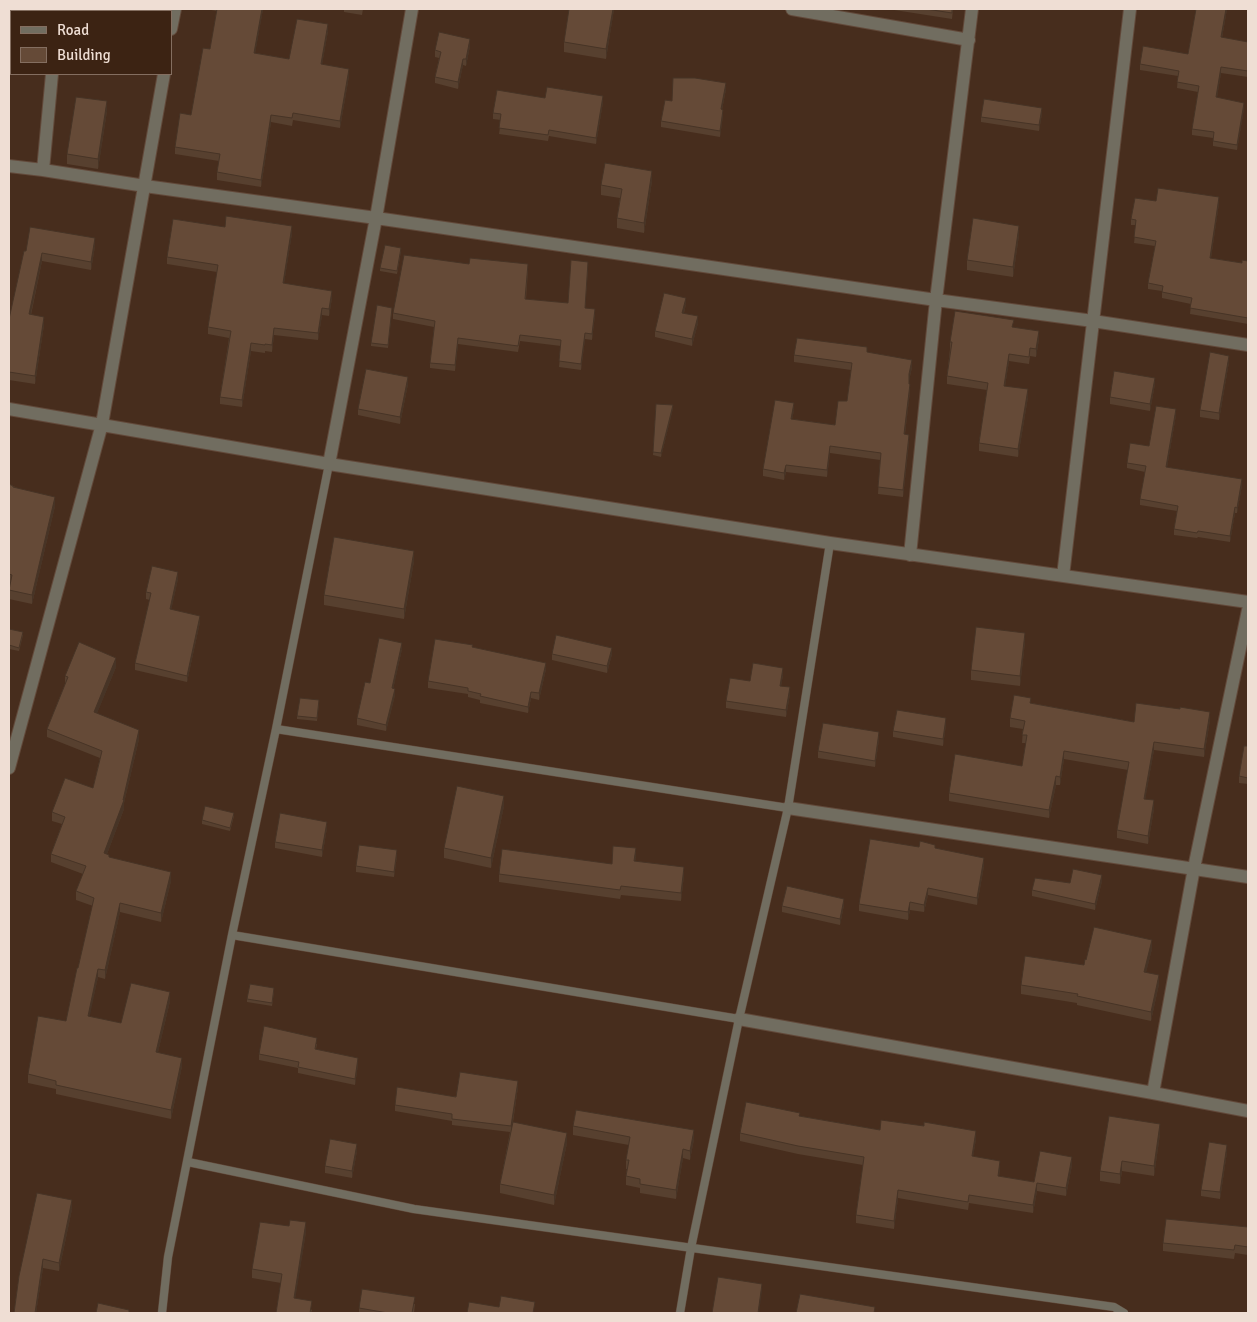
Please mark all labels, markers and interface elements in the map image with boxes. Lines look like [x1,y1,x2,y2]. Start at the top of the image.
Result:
legend [10,10,172,75]
text: Road [57,21,89,39]
text: Building [57,46,111,64]

